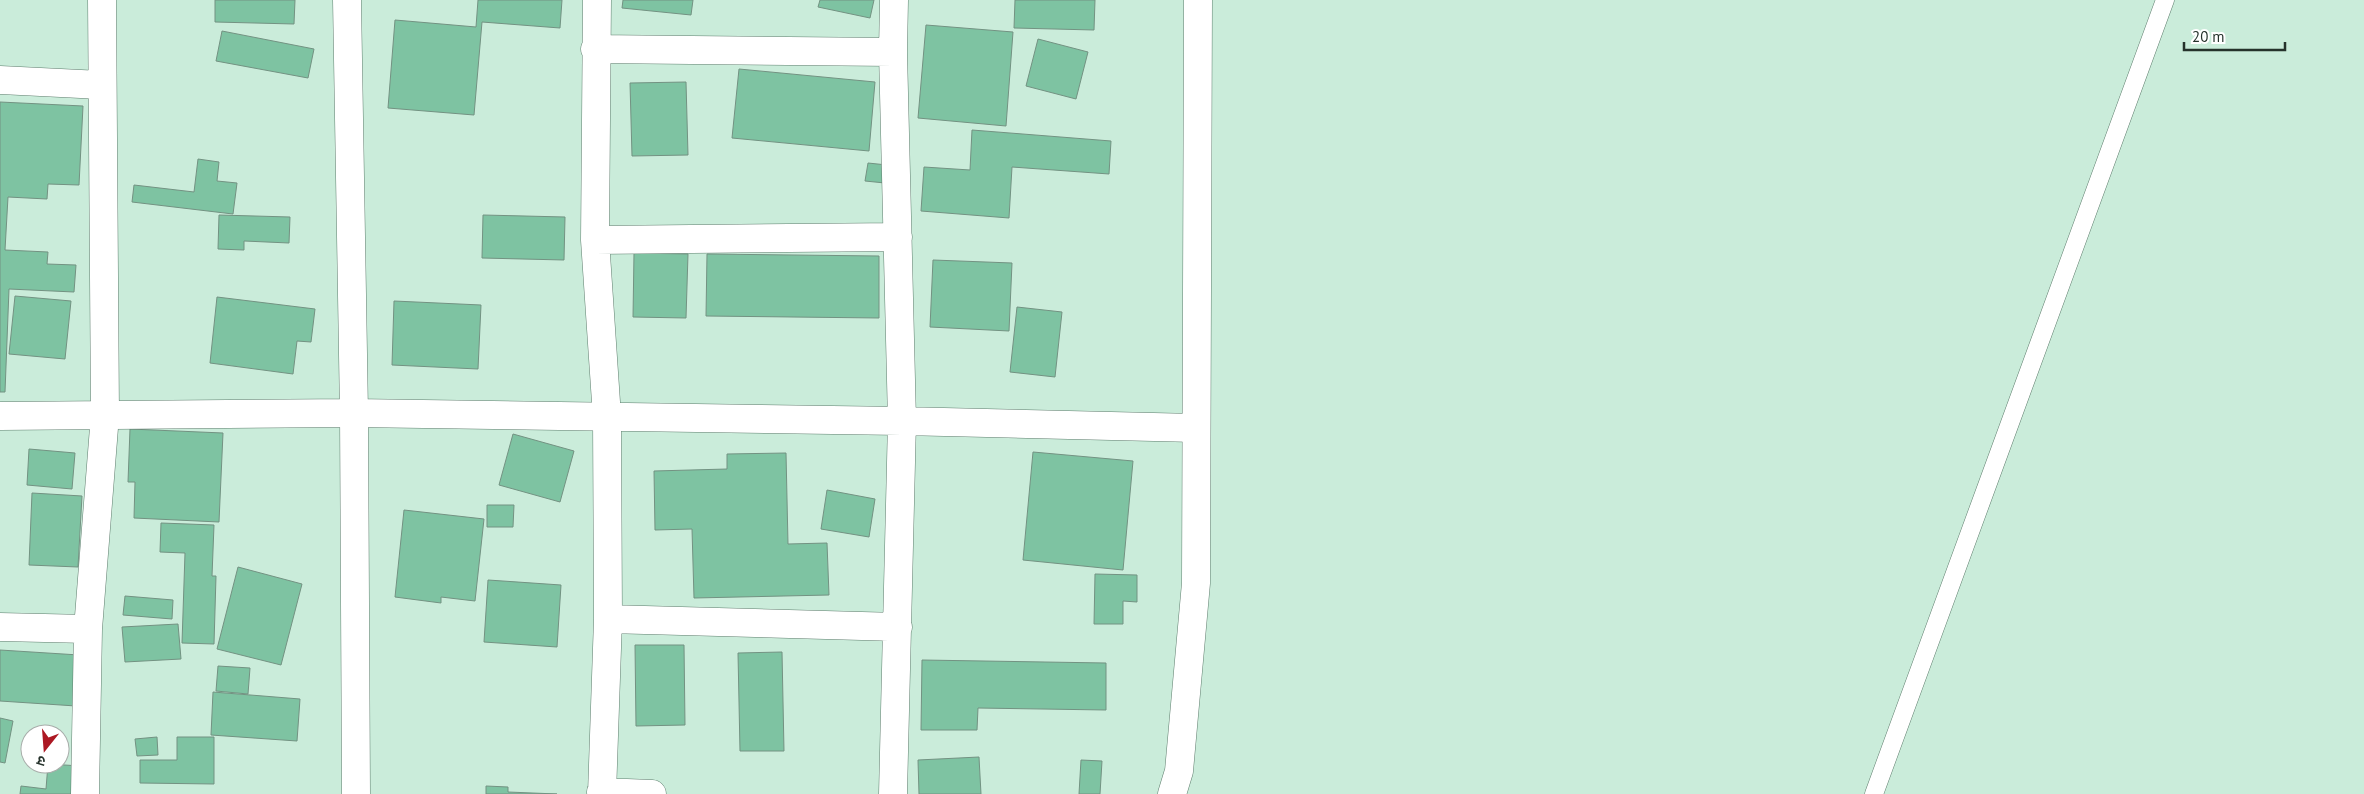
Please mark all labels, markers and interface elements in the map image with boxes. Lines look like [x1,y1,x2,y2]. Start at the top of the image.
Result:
scale bar [2184,20,2285,52]
text: 20 m [2192,27,2225,46]
north arrow [20,724,70,774]
text: उ [34,751,48,771]

